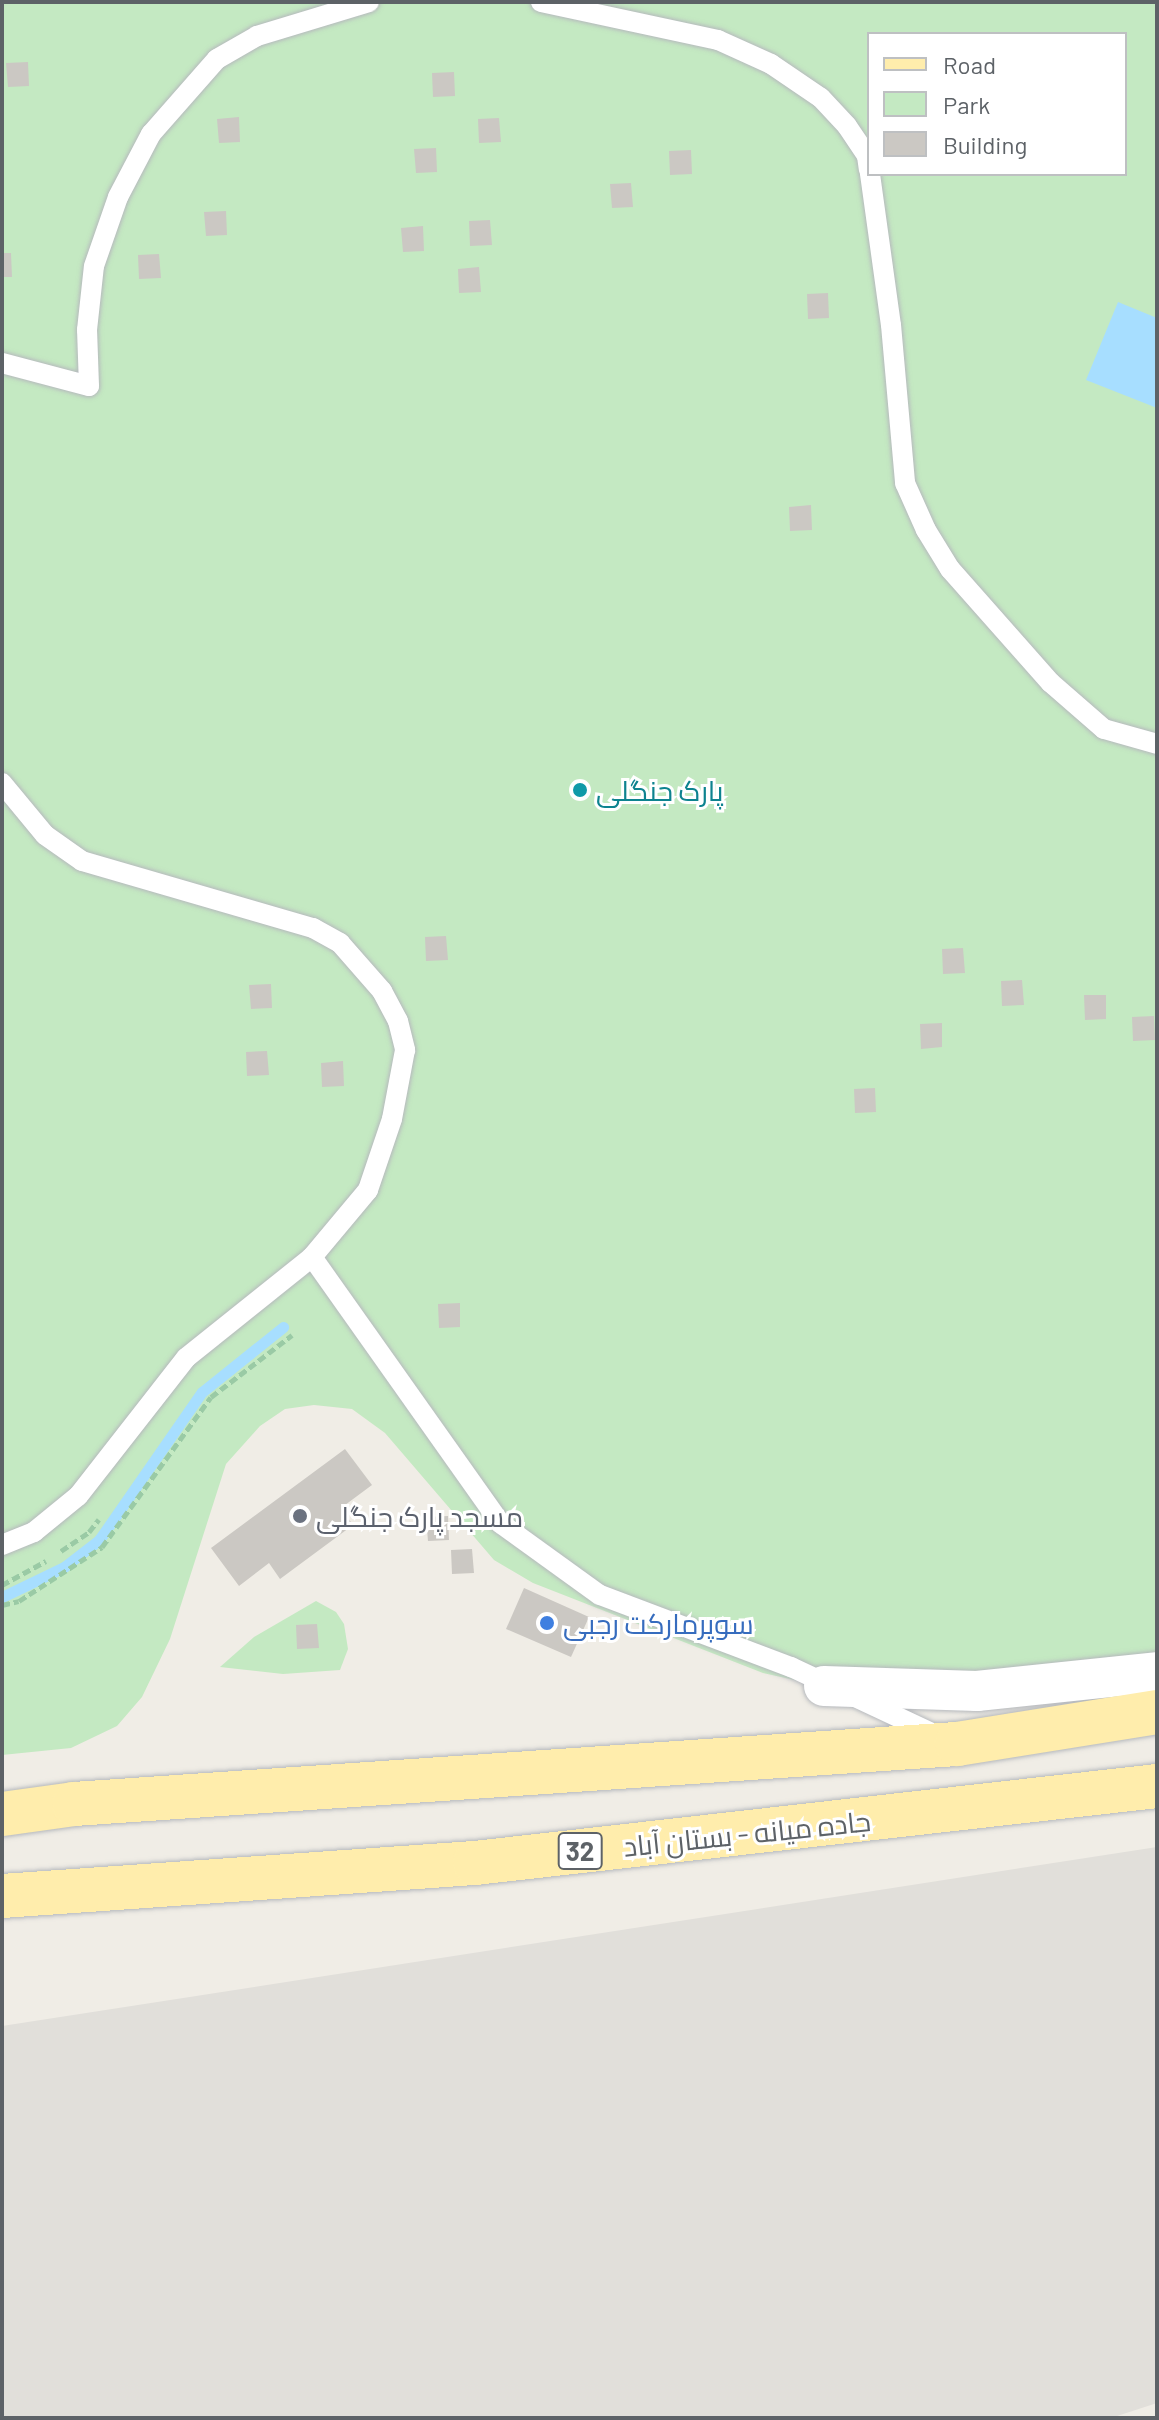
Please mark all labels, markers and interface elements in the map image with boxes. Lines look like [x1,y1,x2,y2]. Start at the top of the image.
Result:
legend [867,32,1127,176]
text: Road [943,50,996,79]
text: Park [943,90,990,119]
text: Building [943,130,1027,159]
place label: پارک جنگلی [596,773,724,807]
marker: پارک جنگلی [571,781,589,799]
place label: مسجد پارک جنگلی [316,1499,523,1533]
marker: مسجد پارک جنگلی [291,1507,309,1525]
place label: سوپرمارکت رجبی [563,1606,754,1640]
marker: سوپرمارکت رجبی [538,1614,556,1632]
street label: جاده میانه - بستان آباد [622,1803,872,1863]
road number: 32 [556,1829,604,1873]

